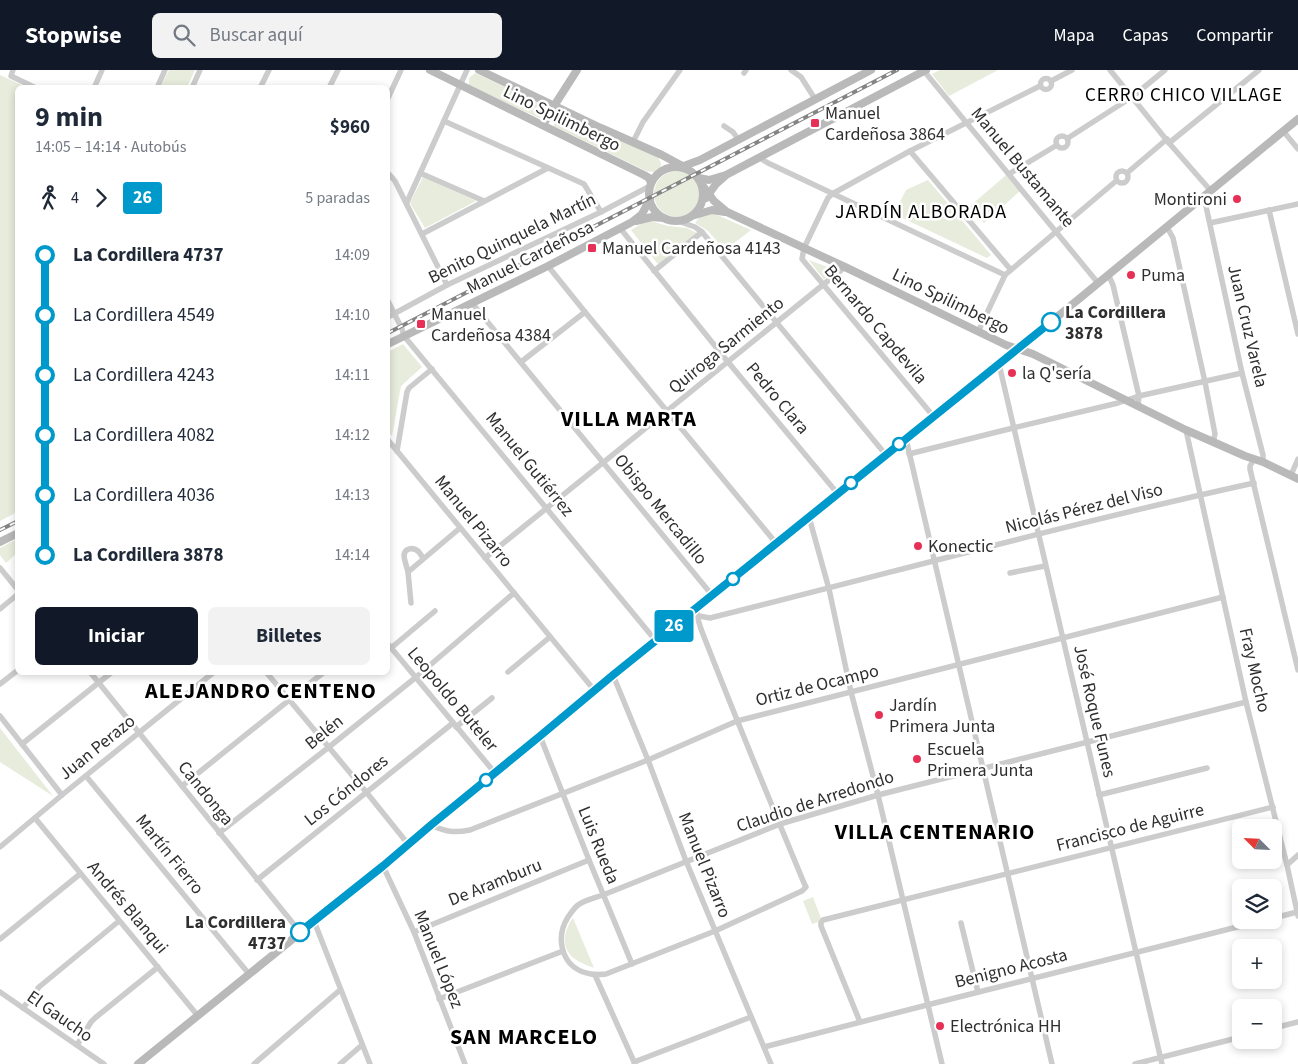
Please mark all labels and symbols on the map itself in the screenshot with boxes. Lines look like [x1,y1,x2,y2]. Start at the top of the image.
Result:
street label: Lino Spilimbergo [499,79,625,158]
district label: CERRO CHICO VILLAGE [1085,82,1283,109]
place label: Manuel Cardeñosa 3864 [825,101,945,147]
street label: Manuel Bustamante [965,102,1080,233]
marker: Manuel Cardeñosa 3864 [809,117,821,129]
street label: Benito Quinquela Martín [424,187,600,290]
place label: Montironi [1154,187,1227,212]
marker: Montironi [1231,193,1243,205]
district label: JARDÍN ALBORADA [835,198,1007,226]
street label: Manuel Cardeñosa [462,215,598,300]
place label: Manuel Cardeñosa 4143 [602,236,781,261]
marker: Manuel Cardeñosa 4143 [586,242,598,254]
street label: Bernardo Capdevila [818,259,933,389]
street label: Lino Spilimbergo [888,262,1014,341]
street label: Juan Cruz Varela [1221,262,1274,390]
place label: Puma [1141,263,1185,288]
marker: Puma [1125,269,1137,281]
street label: Quiroga Sarmiento [663,291,789,400]
place label: La Cordillera 3878 [1065,300,1166,346]
place label: Manuel Cardeñosa 4384 [431,302,551,348]
marker: La Cordillera 3878 [1041,312,1061,332]
marker: Manuel Cardeñosa 4384 [415,318,427,330]
street label: Pedro Clara [740,357,815,440]
place label: la Q'sería [1022,361,1092,386]
marker: la Q'sería [1006,367,1018,379]
district label: VILLA MARTA [560,403,697,435]
street label: Manuel Gutiérrez [480,407,580,522]
unlabelled marker [892,437,906,451]
street label: Obispo Mercadillo [608,449,713,570]
street label: Manuel Pizarro [429,470,519,573]
unlabelled marker [844,476,858,490]
street label: Nicolás Pérez del Viso [1003,477,1165,540]
place label: Konectic [928,534,994,559]
marker: Konectic [912,540,924,552]
unlabelled marker [726,572,740,586]
line badge: 26 [652,610,696,642]
street label: Fray Mocho [1233,625,1276,715]
street label: Leopoldo Buteler [401,642,504,758]
street label: José Roque Funes [1067,642,1122,780]
street label: Ortiz de Ocampo [753,658,881,713]
district label: ALEJANDRO CENTENO [144,675,377,707]
place label: Jardín Primera Junta [889,693,995,739]
street label: Juan Perazo [54,709,141,786]
street label: Belén [300,709,349,756]
marker: Jardín Primera Junta [873,709,885,721]
place label: Escuela Primera Junta [927,737,1033,783]
street label: Los Cóndores [299,749,394,832]
marker: Escuela Primera Junta [911,753,923,765]
street label: Candonga [172,756,239,831]
street label: Claudio de Arredondo [733,764,897,839]
unlabelled marker [479,773,493,787]
street label: Francisco de Aguirre [1054,797,1207,858]
street label: Luis Rueda [572,803,625,888]
street label: Martín Fierro [129,809,210,900]
street label: Manuel Pizarro [672,809,737,922]
district label: VILLA CENTENARIO [834,816,1035,848]
north arrow [1232,819,1282,869]
street label: De Aramburu [445,852,546,913]
street label: Andrés Blanqui [81,856,174,959]
street label: Manuel López [408,906,470,1012]
place label: La Cordillera 4737 [185,910,286,956]
marker: La Cordillera 4737 [290,922,310,942]
street label: Benigno Acosta [952,942,1070,995]
street label: El Gaucho [22,985,98,1048]
place label: Electrónica HH [950,1014,1061,1039]
marker: Electrónica HH [934,1020,946,1032]
district label: SAN MARCELO [450,1021,598,1053]

